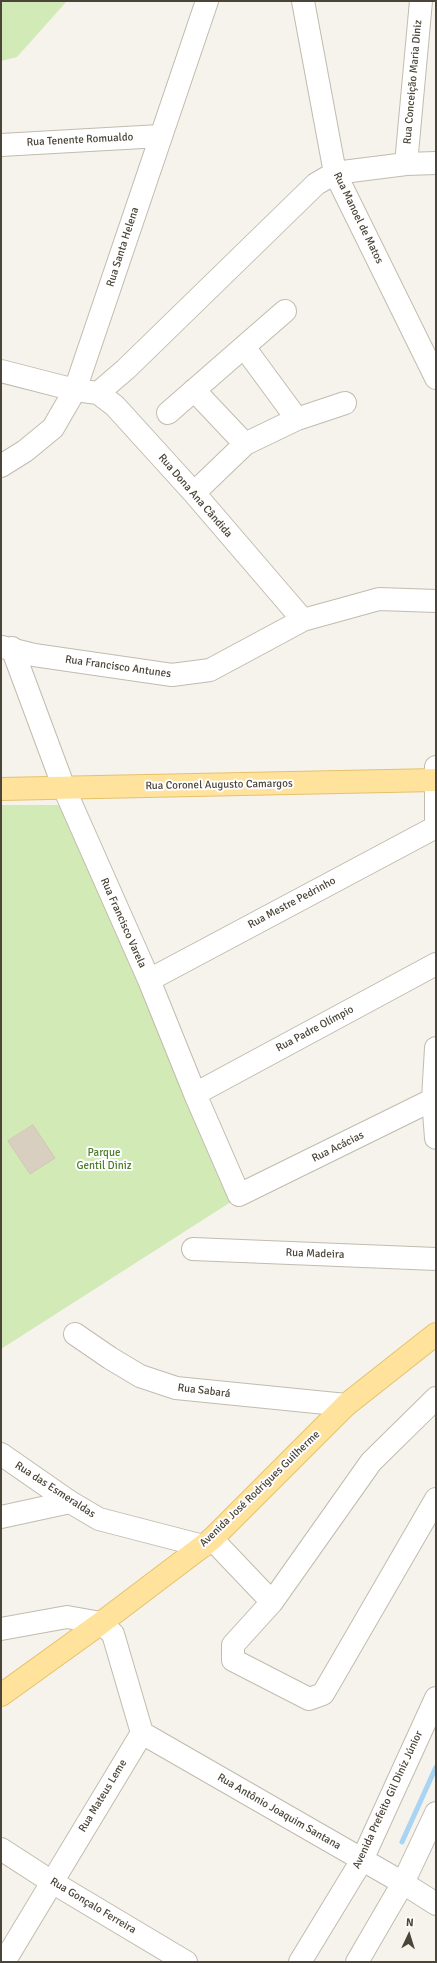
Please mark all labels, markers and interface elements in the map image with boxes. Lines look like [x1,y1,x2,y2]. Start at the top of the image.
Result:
street label: Rua Conceição Maria Diniz [401,19,425,145]
street label: Rua Tenente Romualdo [26,131,134,149]
street label: Rua Manoel de Matos [330,170,386,266]
street label: Rua Santa Helena [104,205,142,289]
street label: Rua Dona Ana Cândida [155,452,235,540]
street label: Rua Francisco Antunes [64,653,172,681]
street label: Rua Coronel Augusto Camargos [145,777,293,793]
street label: Rua Mestre Pedrinho [246,874,338,932]
street label: Rua Francisco Varela [97,876,149,970]
street label: Rua Padre Olímpio [274,1003,356,1055]
street label: Rua Acácias [310,1129,366,1165]
park label: Parque Gentil Diniz [76,1146,132,1172]
street label: Rua Madeira [285,1246,345,1262]
street label: Rua Sabará [177,1381,231,1401]
street label: Avenida José Rodrigues Guilherme [197,1428,323,1550]
street label: Rua das Esmeraldas [12,1459,98,1521]
street label: Avenida Prefeito Gil Diniz Júnior [350,1729,426,1871]
street label: Rua Mateus Leme [76,1757,130,1835]
street label: Rua Antônio Joaquim Santana [215,1771,343,1853]
street label: Rua Gonçalo Ferreira [48,1875,138,1937]
north arrow [389,1915,429,1955]
text: N [406,1916,414,1929]

